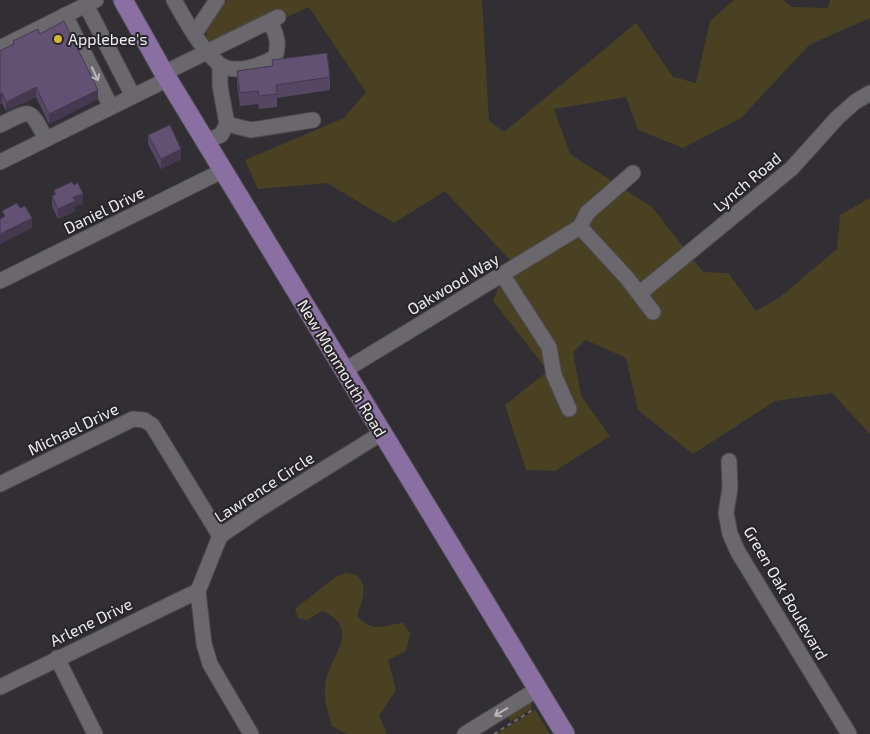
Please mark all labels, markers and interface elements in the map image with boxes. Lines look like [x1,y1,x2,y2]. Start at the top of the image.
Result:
place label: Applebee's [68,29,148,48]
marker: Applebee's [52,33,64,45]
one-way arrow [91,67,101,82]
street label: Lynch Road [709,148,784,215]
street label: Daniel Drive [60,182,147,237]
street label: Oakwood Way [403,248,503,318]
street label: New Monmouth Road [294,296,391,440]
street label: Michael Drive [24,398,121,459]
street label: Lawrence Circle [210,447,317,526]
street label: Green Oak Boulevard [740,522,833,663]
street label: Arlene Drive [47,593,135,650]
one-way arrow [495,707,509,717]

